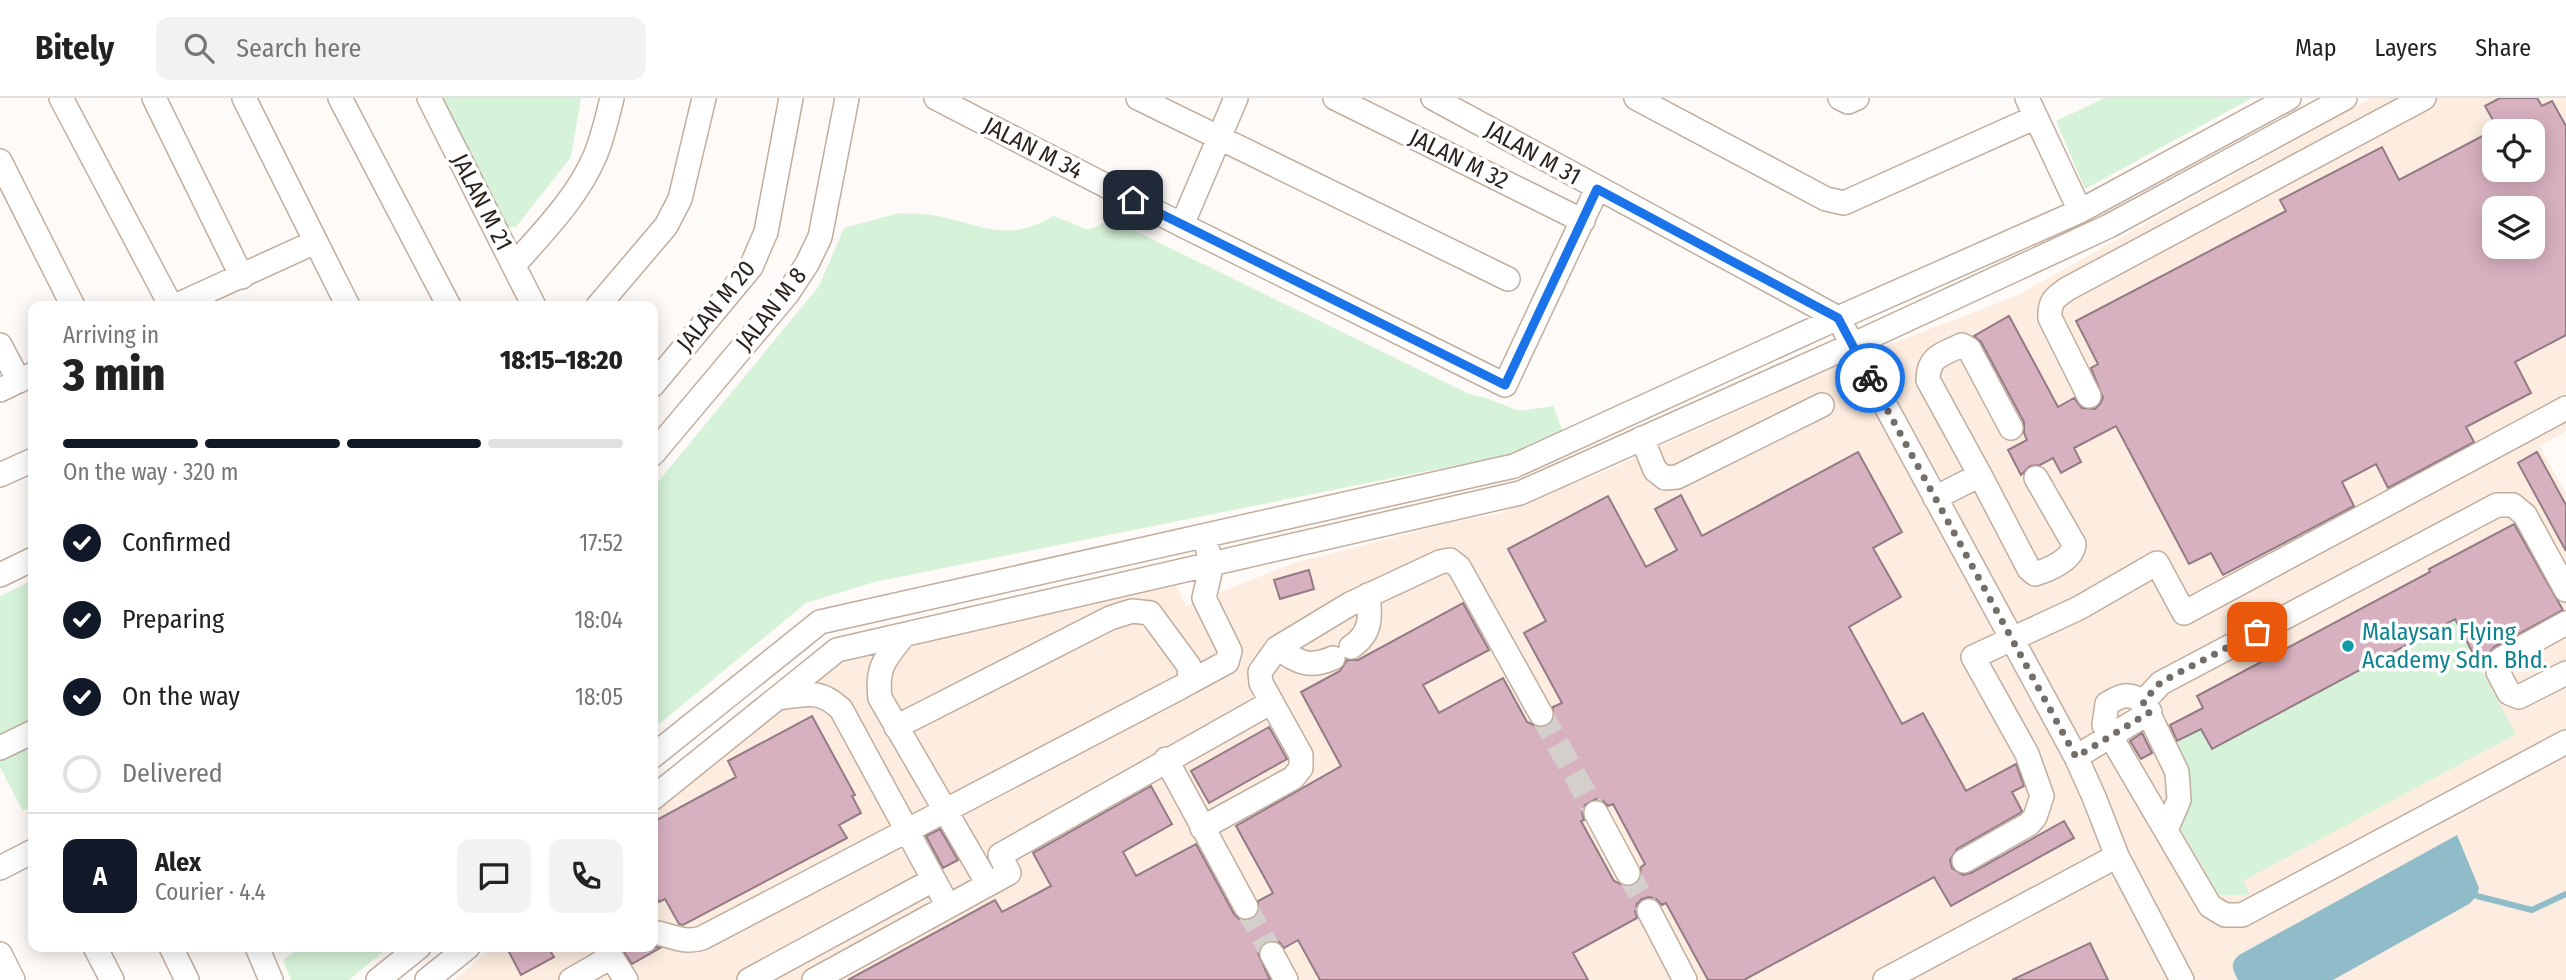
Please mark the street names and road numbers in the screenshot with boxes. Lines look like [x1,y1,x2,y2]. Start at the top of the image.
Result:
street label: JALAN M 34 [979,111,1087,185]
street label: JALAN M 31 [1480,115,1586,191]
street label: JALAN M 32 [1405,123,1513,195]
street label: JALAN M 21 [446,149,518,255]
street label: JALAN M 20 [671,255,761,357]
street label: JALAN M 8 [730,262,812,356]

